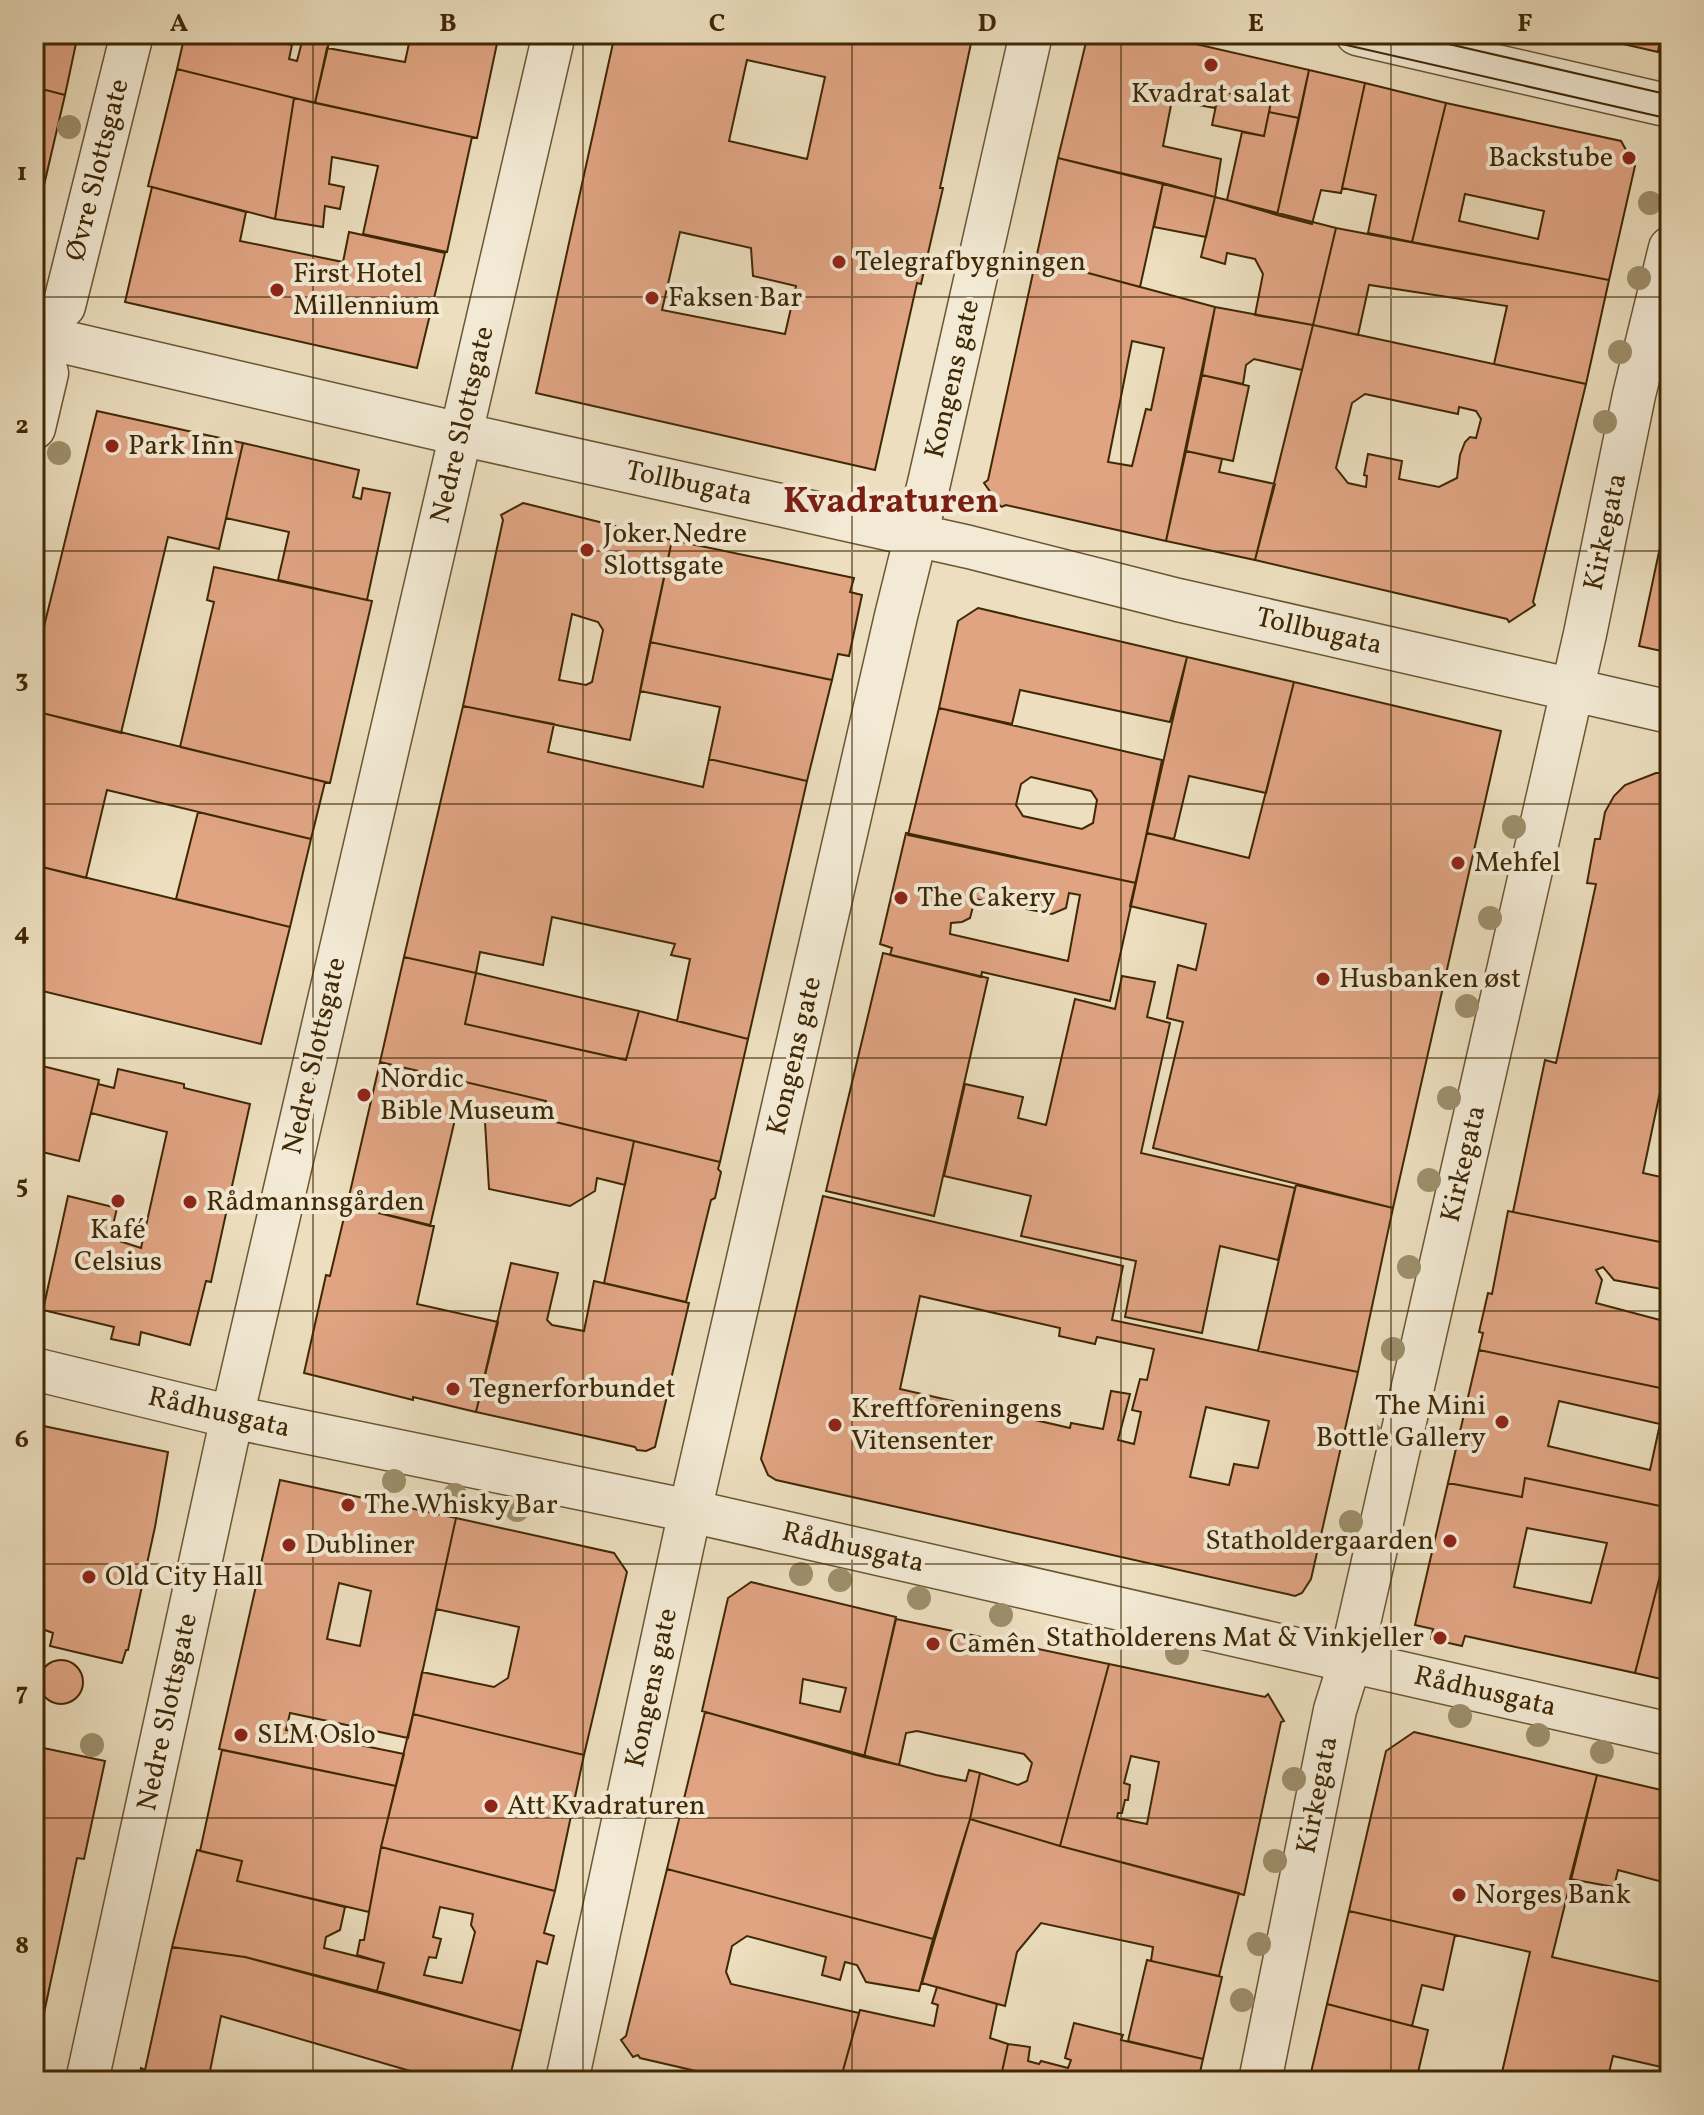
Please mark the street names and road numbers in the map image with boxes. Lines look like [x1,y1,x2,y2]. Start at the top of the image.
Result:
street label: Øvre Slottsgate [57,75,139,265]
street label: Kongens gate [916,296,990,462]
street label: Nedre Slottsgate [421,323,505,527]
street label: Tollbugata [622,452,756,516]
street label: Kirkegata [1575,470,1637,594]
street label: Tollbugata [1252,599,1386,665]
street label: Nedre Slottsgate [273,954,357,1158]
street label: Kongens gate [758,973,832,1139]
street label: Kirkegata [1432,1102,1496,1226]
street label: Rådhusgata [144,1378,294,1448]
street label: Rådhusgata [778,1513,928,1583]
street label: Kongens gate [616,1605,688,1771]
street label: Nedre Slottsgate [128,1610,208,1814]
street label: Rådhusgata [1410,1657,1560,1727]
street label: Kirkegata [1288,1733,1348,1857]

